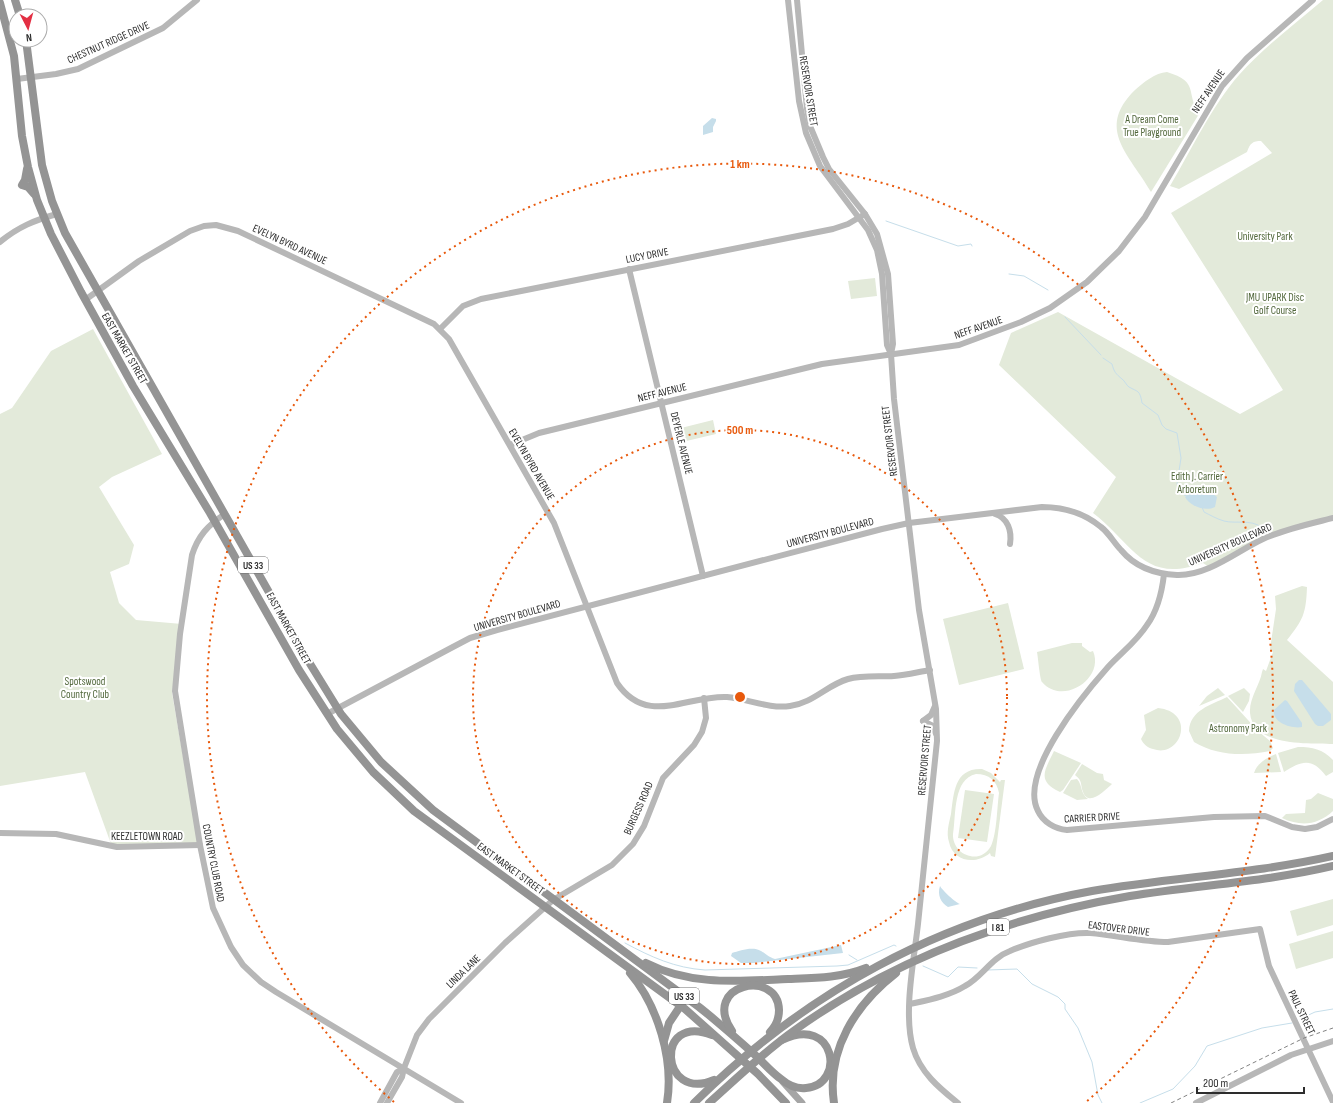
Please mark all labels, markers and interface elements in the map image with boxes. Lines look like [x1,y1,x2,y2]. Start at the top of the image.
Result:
north arrow [8,8,48,48]
street label: CHESTNUT RIDGE DRIVE [65,19,151,66]
text: N [25,31,33,44]
street label: RESERVOIR STREET [797,55,821,128]
street label: NEFF AVENUE [1189,67,1228,116]
park label: A Dream Come True Playground [1123,113,1182,139]
text: 1 km [730,157,750,172]
street label: EVELYN BYRD AVENUE [251,222,329,267]
park label: University Park [1237,230,1293,243]
street label: LUCY DRIVE [625,245,669,266]
park label: JMU UPARK Disc Golf Course [1245,291,1304,317]
street label: EAST MARKET STREET [99,310,150,386]
street label: NEFF AVENUE [952,313,1004,342]
street label: NEFF AVENUE [636,380,688,405]
street label: RESERVOIR STREET [879,404,900,477]
street label: DEYERLE AVENUE [667,411,696,476]
text: 500 m [727,423,753,438]
street label: EVELYN BYRD AVENUE [506,426,557,502]
park label: Edith J. Carrier Arboretum [1171,470,1223,496]
street label: UNIVERSITY BOULEVARD [785,515,875,550]
street label: UNIVERSITY BOULEVARD [1187,520,1274,569]
road number: US 33 [238,557,268,573]
street label: EAST MARKET STREET [264,590,314,667]
street label: UNIVERSITY BOULEVARD [472,597,562,634]
park label: Spotswood Country Club [61,675,110,701]
centre of rings [733,690,747,704]
park label: Astronomy Park [1208,722,1268,735]
street label: RESERVOIR STREET [915,724,934,796]
street label: BURGESS ROAD [621,780,656,837]
street label: CARRIER DRIVE [1064,810,1120,825]
street label: COUNTRY CLUB ROAD [200,823,227,903]
street label: KEEZLETOWN ROAD [111,830,183,843]
street label: EAST MARKET STREET [475,840,547,897]
street label: EASTOVER DRIVE [1087,918,1150,939]
road number: I 81 [987,919,1009,935]
street label: LINDA LANE [443,952,483,991]
road number: US 33 [669,988,699,1004]
street label: PAUL STREET [1285,988,1318,1037]
scale bar [1197,1069,1304,1095]
text: 200 m [1203,1076,1229,1091]

